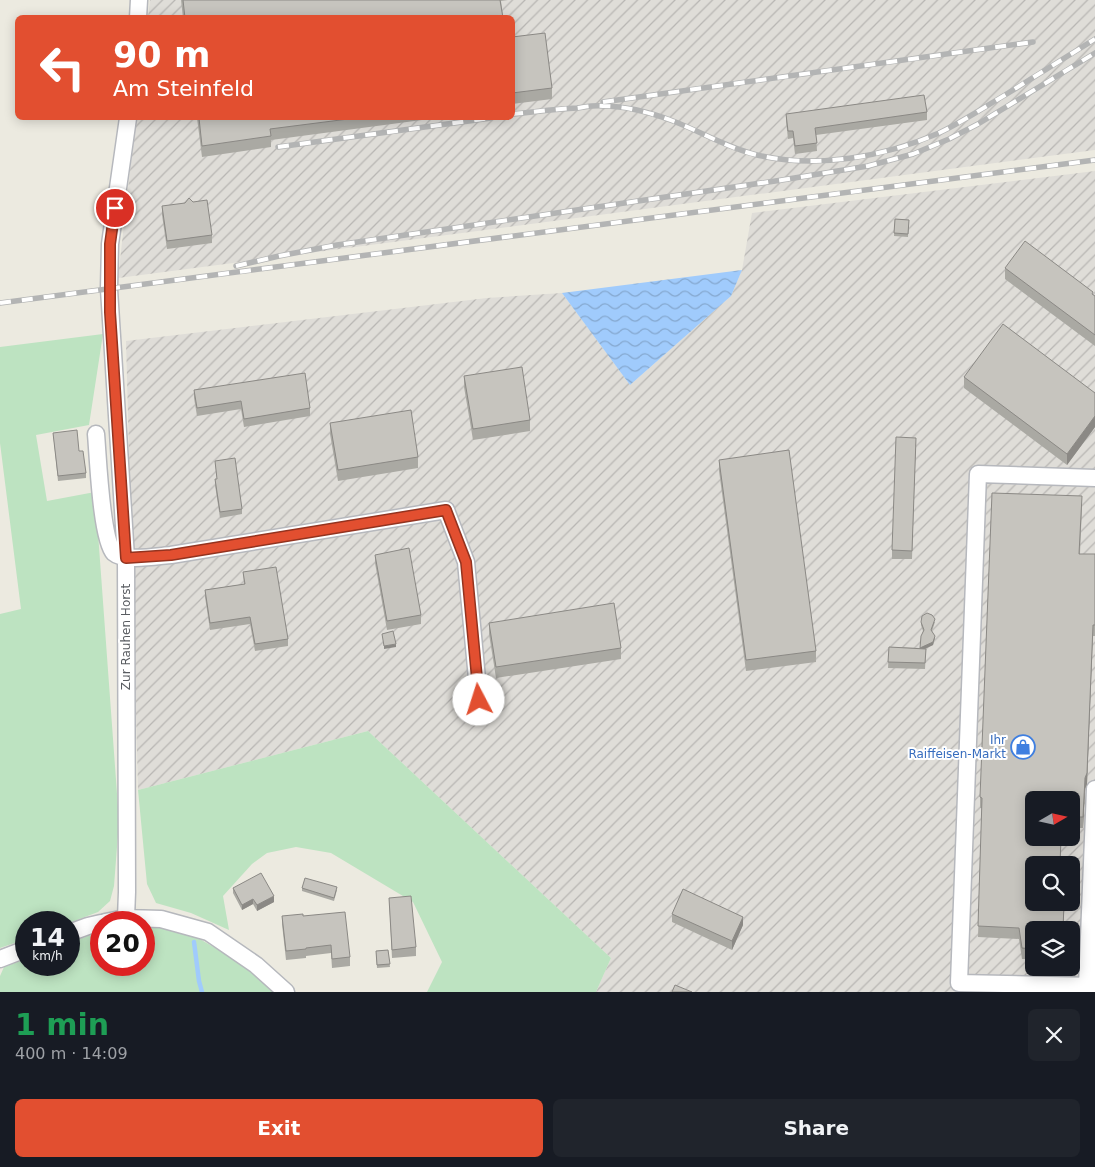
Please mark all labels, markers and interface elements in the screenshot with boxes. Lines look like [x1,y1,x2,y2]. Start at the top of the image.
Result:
icon: left [30,35,95,100]
text: 90 m [113,35,210,75]
text: Am Steinfeld [113,76,254,101]
pin [94,187,136,229]
icon: arrive [101,194,129,222]
street label: Zur Rauhen Horst [119,584,133,690]
position arrow [452,673,504,725]
place label: Ihr Raiffeisen-Markt [908,733,1006,761]
shop icon: Ihr Raiffeisen-Markt [1010,734,1036,760]
north arrow [1025,791,1080,846]
map controls [1025,791,1080,976]
button: search [1025,856,1080,911]
speed limit sign: 20 [90,911,155,976]
button: layers [1025,921,1080,976]
text: 14 [30,923,65,952]
text: km/h [32,949,63,963]
text: 1 min [15,1007,109,1042]
button: close [1028,1009,1080,1061]
text: 400 m · 14:09 [15,1044,128,1063]
button: Exit [15,1099,543,1157]
button: Share [553,1099,1080,1157]

